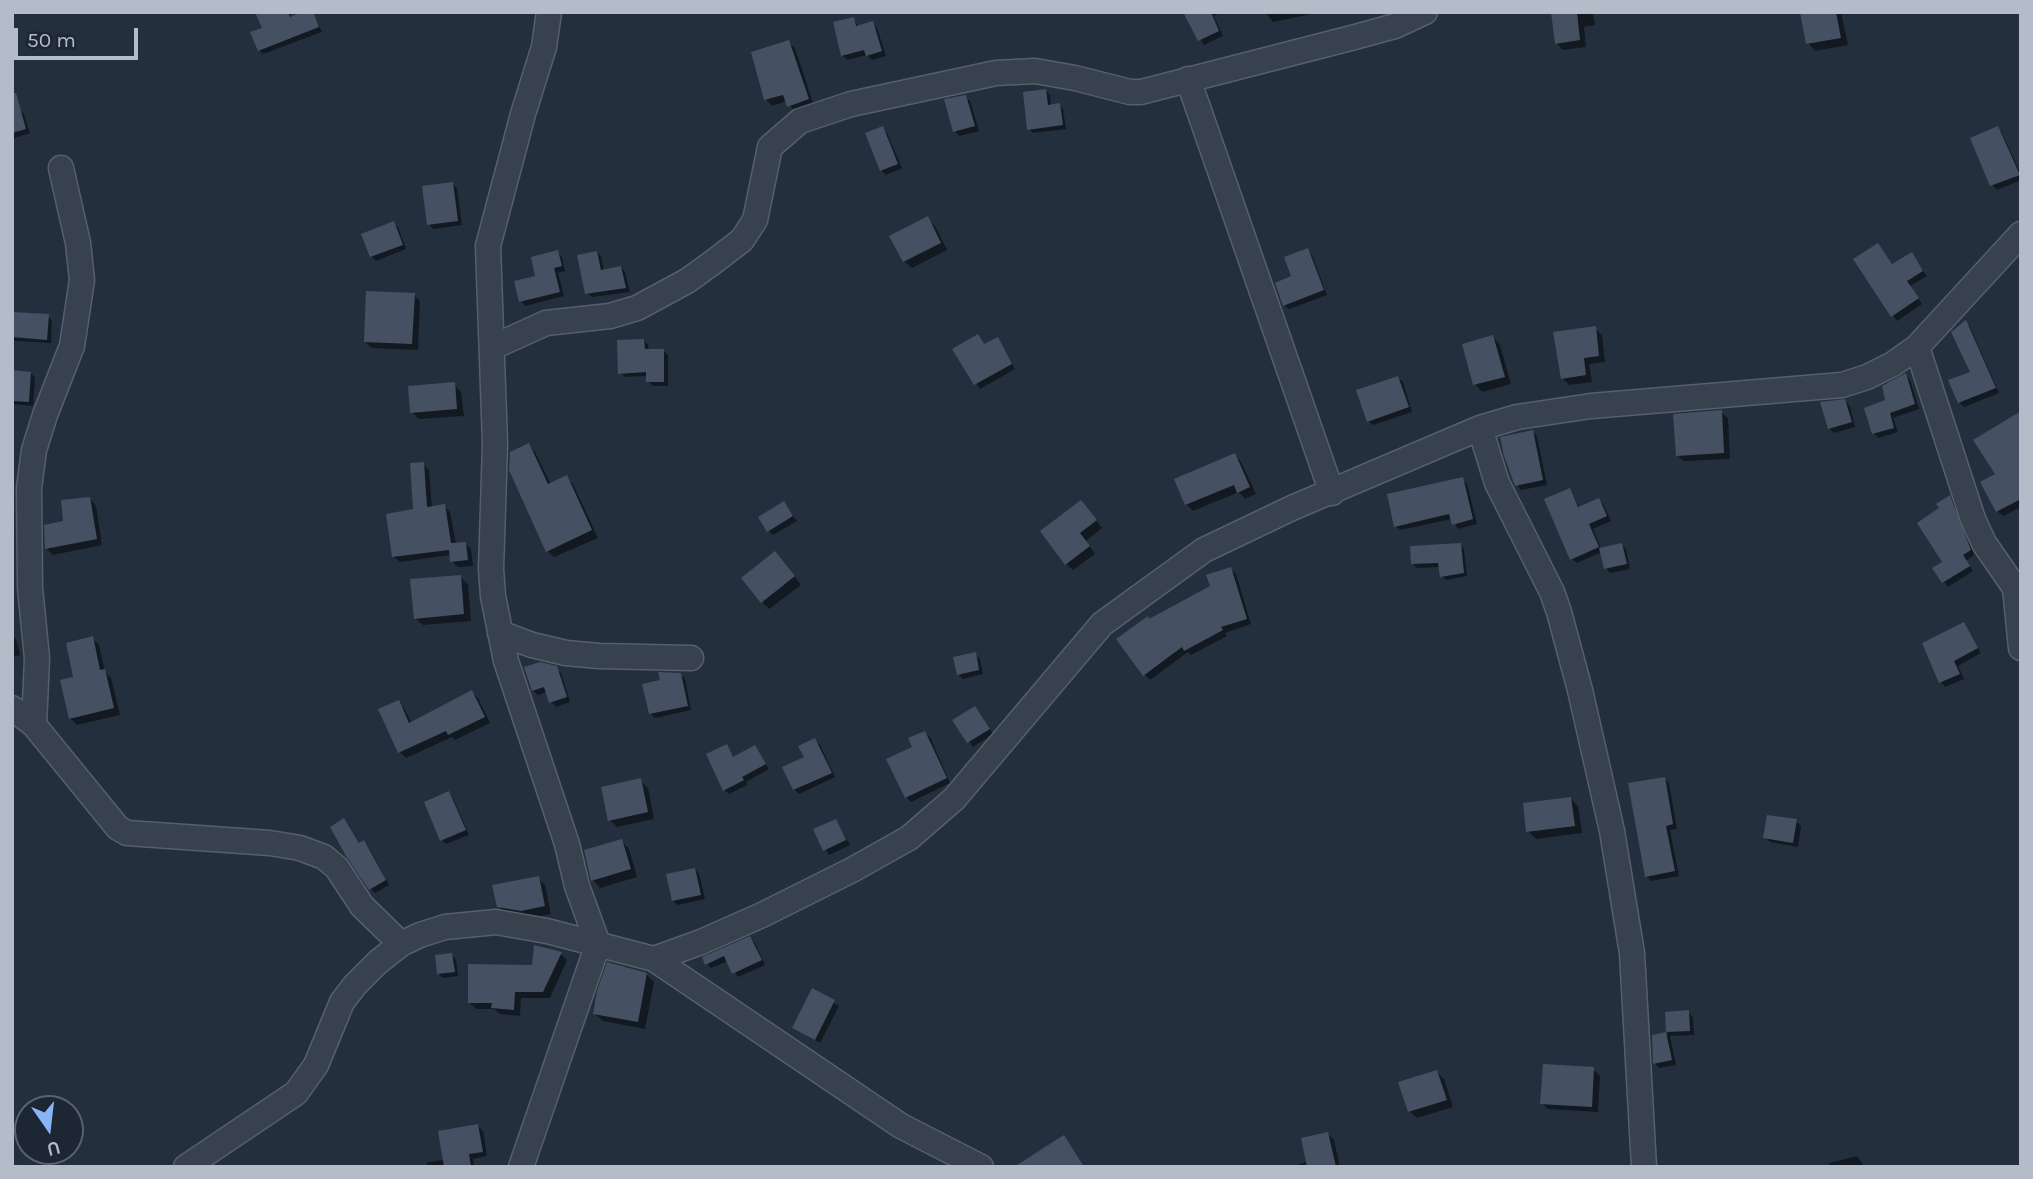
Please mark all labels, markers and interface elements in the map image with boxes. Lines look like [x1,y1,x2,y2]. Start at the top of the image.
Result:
scale bar [18,14,142,58]
text: 50 m [27,28,76,52]
north arrow [14,1095,84,1165]
text: U [45,1136,63,1161]

